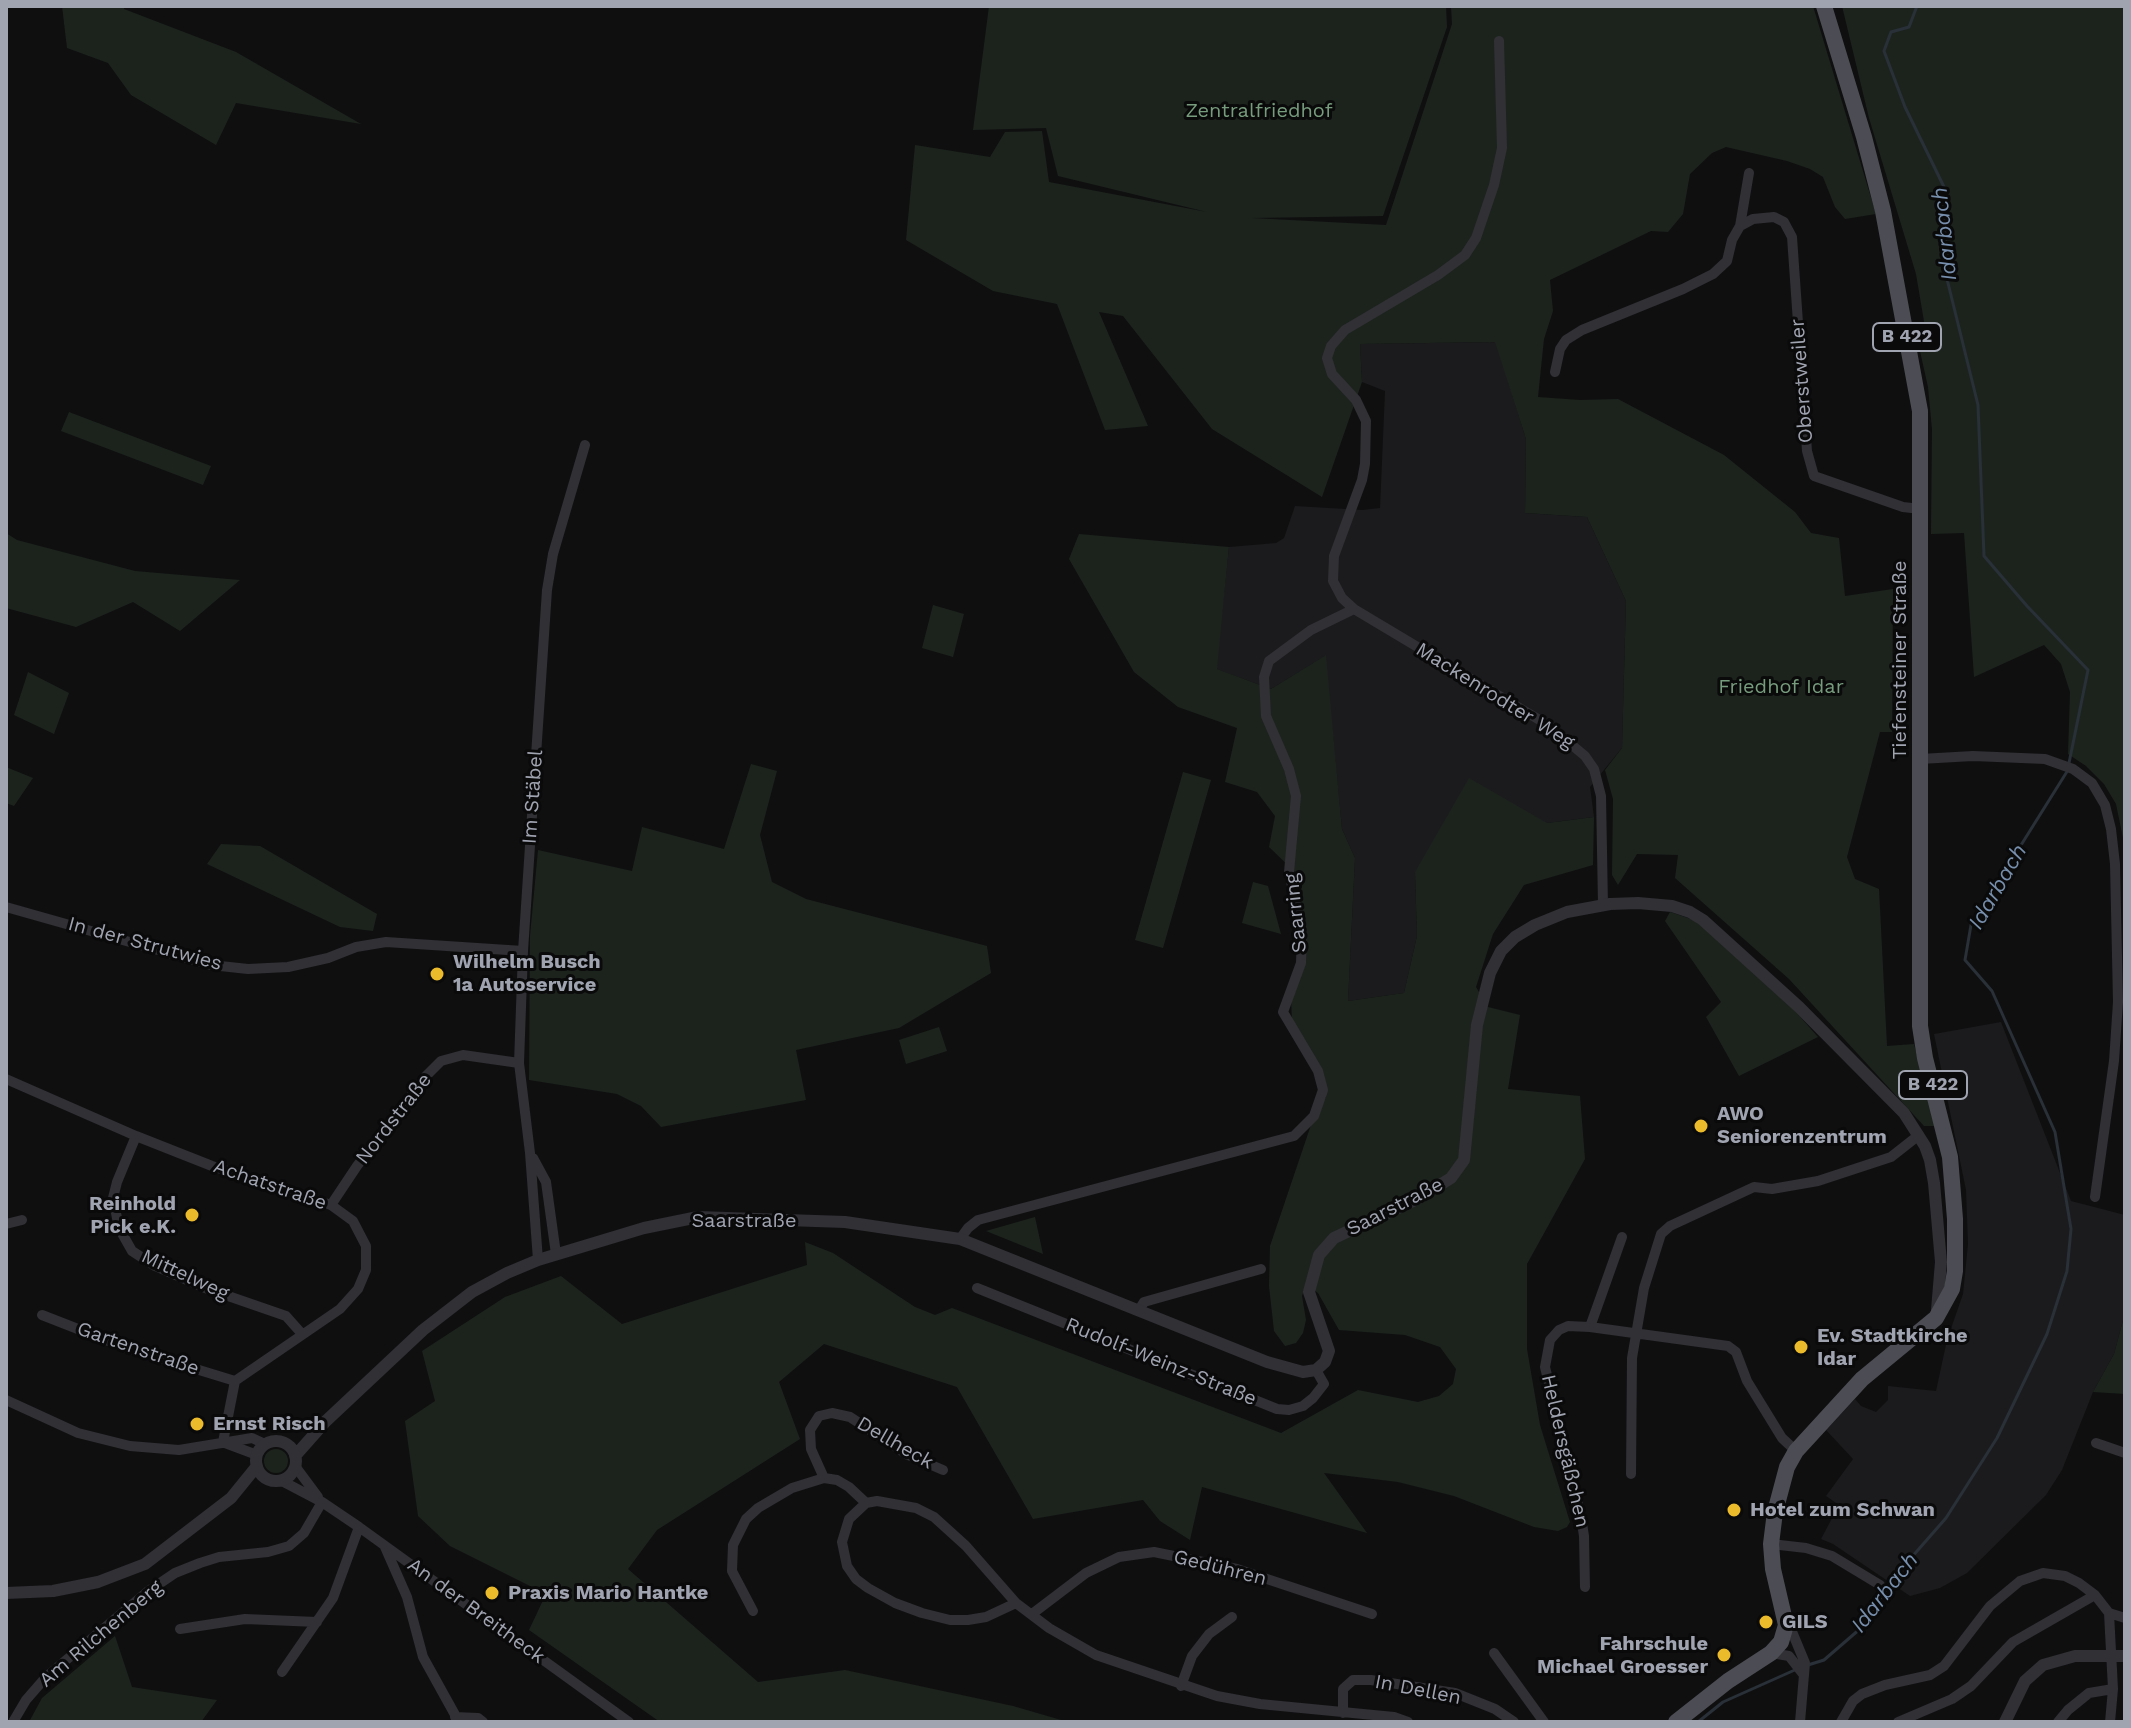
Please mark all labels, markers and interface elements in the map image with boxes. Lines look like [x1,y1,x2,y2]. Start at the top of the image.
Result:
park label: Zentralfriedhof [1185,99,1333,123]
water label: Idarbach [1927,186,1963,282]
street label: Oberstweiler [1786,318,1818,444]
road number: B 422 [1873,323,1941,351]
street label: Tiefensteiner Straße [1888,561,1912,759]
street label: Mackenrodter Weg [1411,638,1579,754]
park label: Friedhof Idar [1718,675,1844,699]
street label: Im Stäbel [518,749,548,845]
water label: Idarbach [1963,840,2033,934]
street label: Saarring [1280,872,1312,954]
street label: In der Strutwies [65,912,225,976]
place label: Wilhelm Busch 1a Autoservice [453,950,601,997]
marker: Wilhelm Busch 1a Autoservice [428,965,446,983]
street label: Nordstraße [351,1069,437,1169]
road number: B 422 [1899,1071,1967,1099]
place label: AWO Seniorenzentrum [1717,1102,1887,1149]
marker: AWO Seniorenzentrum [1692,1117,1710,1135]
street label: Achatstraße [210,1154,330,1216]
street label: Saarstraße [1343,1172,1447,1242]
place label: Reinhold Pick e.K. [89,1192,176,1239]
marker: Reinhold Pick e.K. [183,1206,201,1224]
street label: Saarstraße [692,1209,796,1233]
street label: Mittelweg [137,1244,233,1306]
street label: Rudolf-Weinz-Straße [1062,1313,1260,1411]
street label: Gartenstraße [74,1317,202,1381]
place label: Ev. Stadtkirche Idar [1817,1324,1968,1371]
marker: Ev. Stadtkirche Idar [1792,1338,1810,1356]
street label: Heldersgäßchen [1536,1372,1594,1530]
street label: Dellheck [852,1411,938,1475]
place label: Ernst Risch [213,1412,326,1436]
marker: Ernst Risch [188,1415,206,1433]
place label: Hotel zum Schwan [1750,1498,1935,1522]
marker: Hotel zum Schwan [1725,1501,1743,1519]
street label: Gedühren [1171,1545,1269,1591]
water label: Idarbach [1846,1548,1924,1638]
street label: An der Breitheck [403,1553,549,1669]
street label: Am Rilchenberg [34,1575,168,1693]
place label: Praxis Mario Hantke [508,1581,708,1605]
marker: Praxis Mario Hantke [483,1584,501,1602]
place label: GILS [1782,1610,1828,1634]
marker: GILS [1757,1613,1775,1631]
place label: Fahrschule Michael Groesser [1537,1632,1708,1679]
marker: Fahrschule Michael Groesser [1715,1646,1733,1664]
street label: In Dellen [1373,1670,1463,1710]

